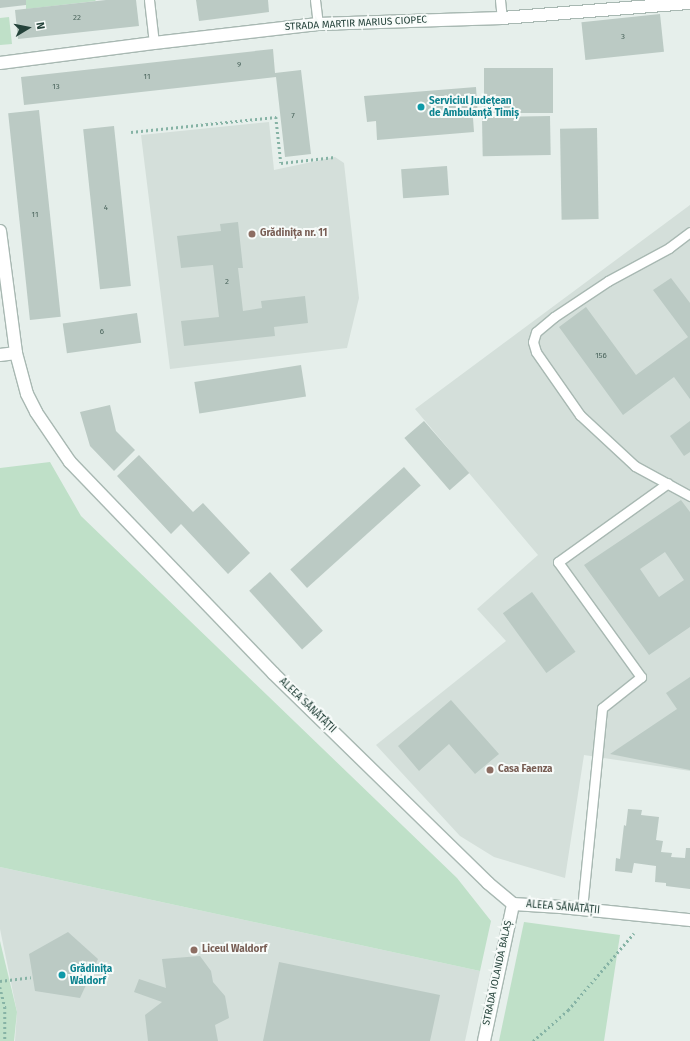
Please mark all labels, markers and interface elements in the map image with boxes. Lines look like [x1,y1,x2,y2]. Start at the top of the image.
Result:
north arrow [8,8,48,48]
house number: 22 [73,13,81,23]
street label: STRADA MARTIR MARIUS CIOPEC [285,14,427,34]
text: N [33,21,47,31]
house number: 3 [621,32,625,42]
house number: 9 [237,60,241,70]
house number: 11 [144,72,150,82]
house number: 13 [52,82,60,92]
place label: Serviciul Județean de Ambulanță Timiș [429,95,519,118]
marker: Serviciul Județean de Ambulanță Timiș [416,102,426,112]
house number: 7 [291,111,295,121]
house number: 4 [104,203,108,213]
house number: 11 [32,210,38,220]
place label: Grădinița nr. 11 [260,228,327,240]
marker: Grădinița nr. 11 [247,229,257,239]
house number: 2 [225,277,229,287]
house number: 6 [100,327,104,337]
house number: 156 [595,351,607,361]
street label: ALEEA SĂNĂTĂȚII [276,676,338,736]
place label: Casa Faenza [498,764,553,776]
marker: Casa Faenza [485,765,495,775]
street label: ALEEA SĂNĂTĂȚII [526,899,600,917]
street label: STRADA IOLANDA BALAȘ [481,919,515,1027]
place label: Liceul Waldorf [202,944,267,956]
marker: Liceul Waldorf [189,945,199,955]
place label: Grădinița Waldorf [70,963,112,986]
marker: Grădinița Waldorf [57,970,67,980]

